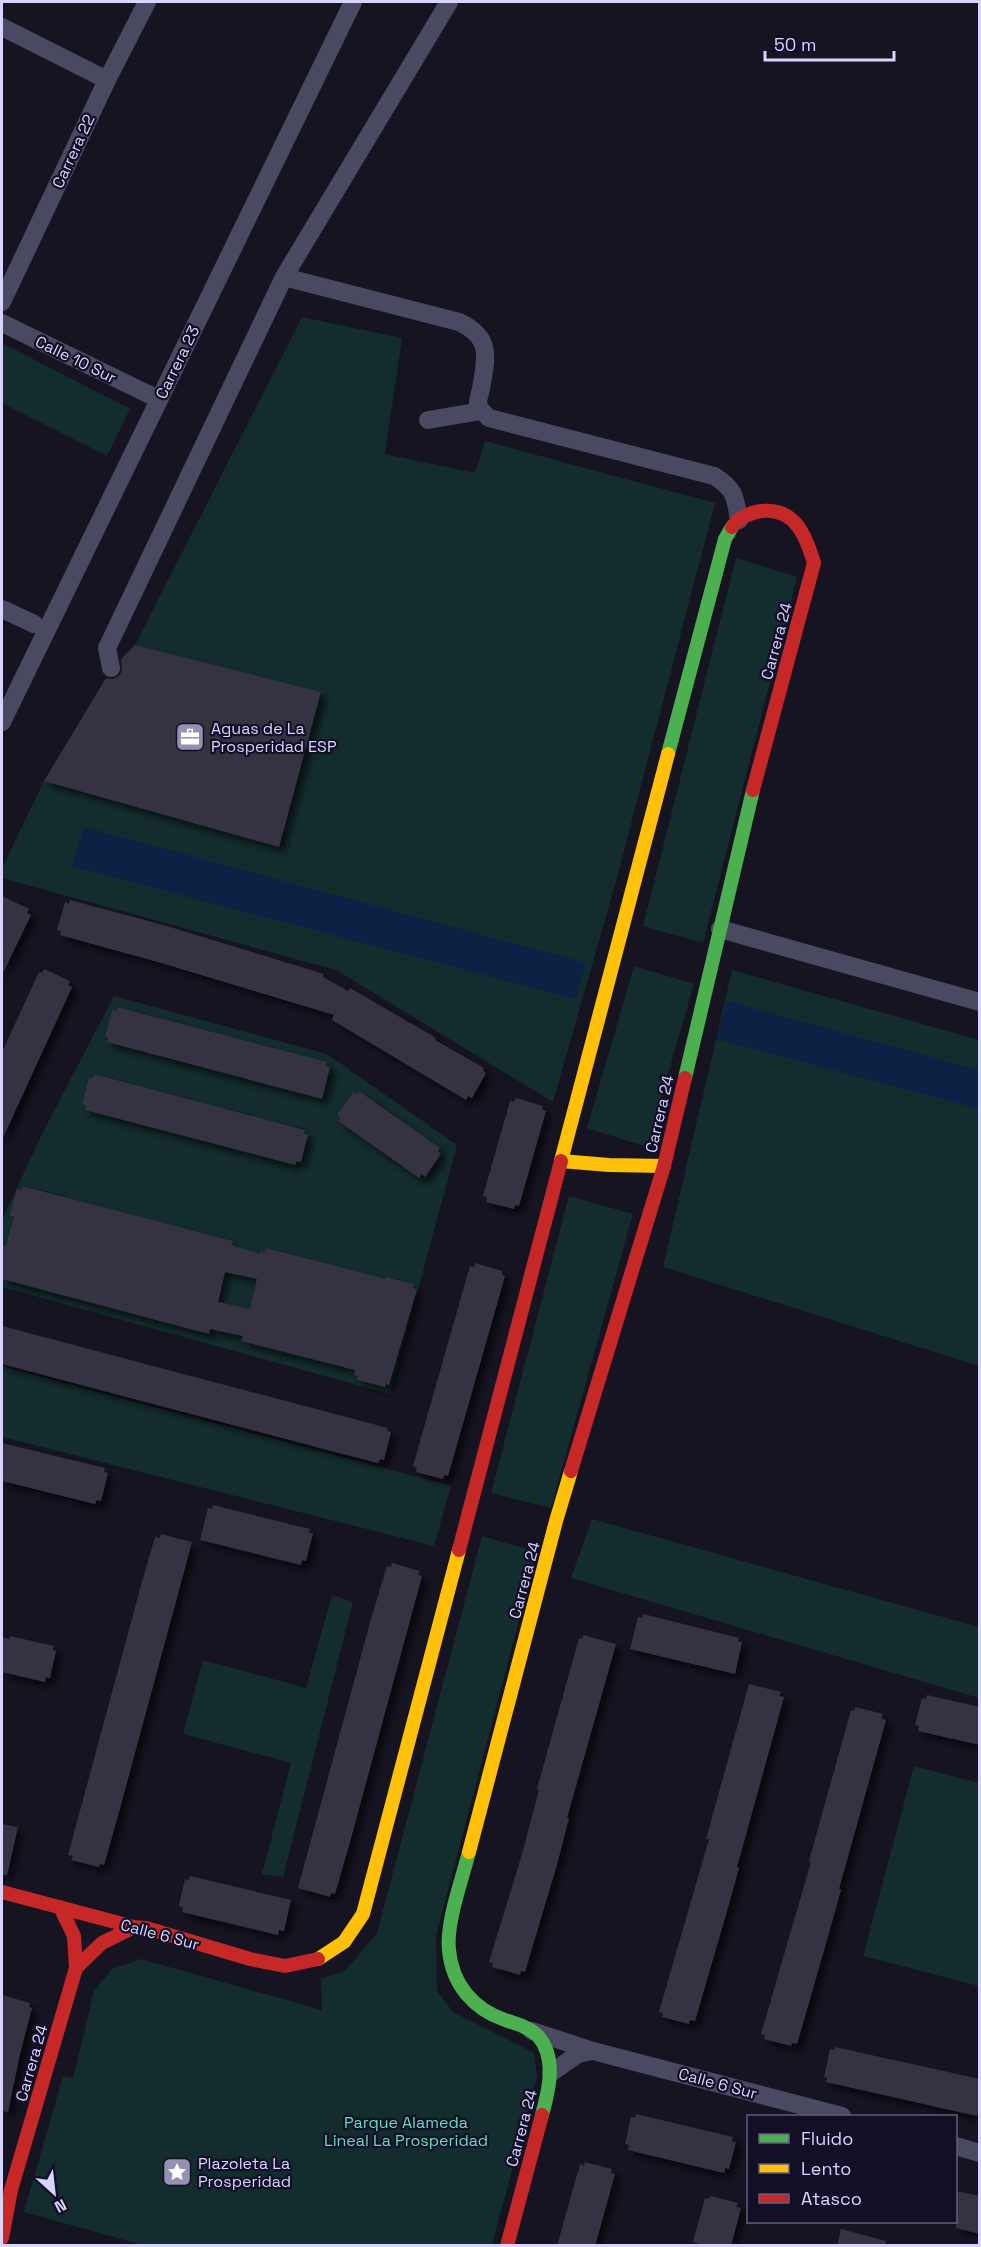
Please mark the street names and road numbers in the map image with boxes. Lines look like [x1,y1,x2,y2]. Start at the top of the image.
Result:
street label: Carrera 22 [47,111,100,191]
street label: Carrera 23 [151,322,204,402]
street label: Calle 10 Sur [32,331,120,388]
street label: Carrera 24 [756,600,797,682]
street label: Carrera 24 [640,1073,679,1155]
street label: Carrera 24 [504,1539,545,1621]
street label: Calle 6 Sur [118,1914,201,1955]
street label: Carrera 24 [11,2022,52,2104]
street label: Calle 6 Sur [676,2063,759,2104]
street label: Carrera 24 [501,2087,542,2169]

